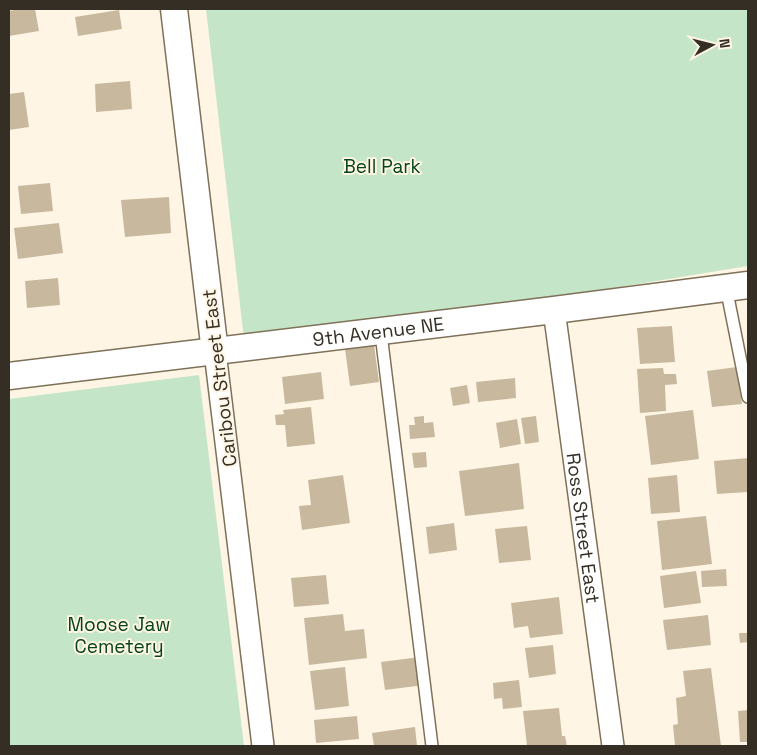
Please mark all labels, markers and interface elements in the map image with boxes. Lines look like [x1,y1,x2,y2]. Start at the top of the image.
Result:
north arrow [687,20,737,70]
text: N [715,38,734,49]
park label: Bell Park [343,154,421,179]
street label: Caribou Street East [196,288,243,468]
street label: 9th Avenue NE [311,311,445,352]
street label: Ross Street East [560,451,606,605]
park label: Moose Jaw Cemetery [68,612,170,659]

